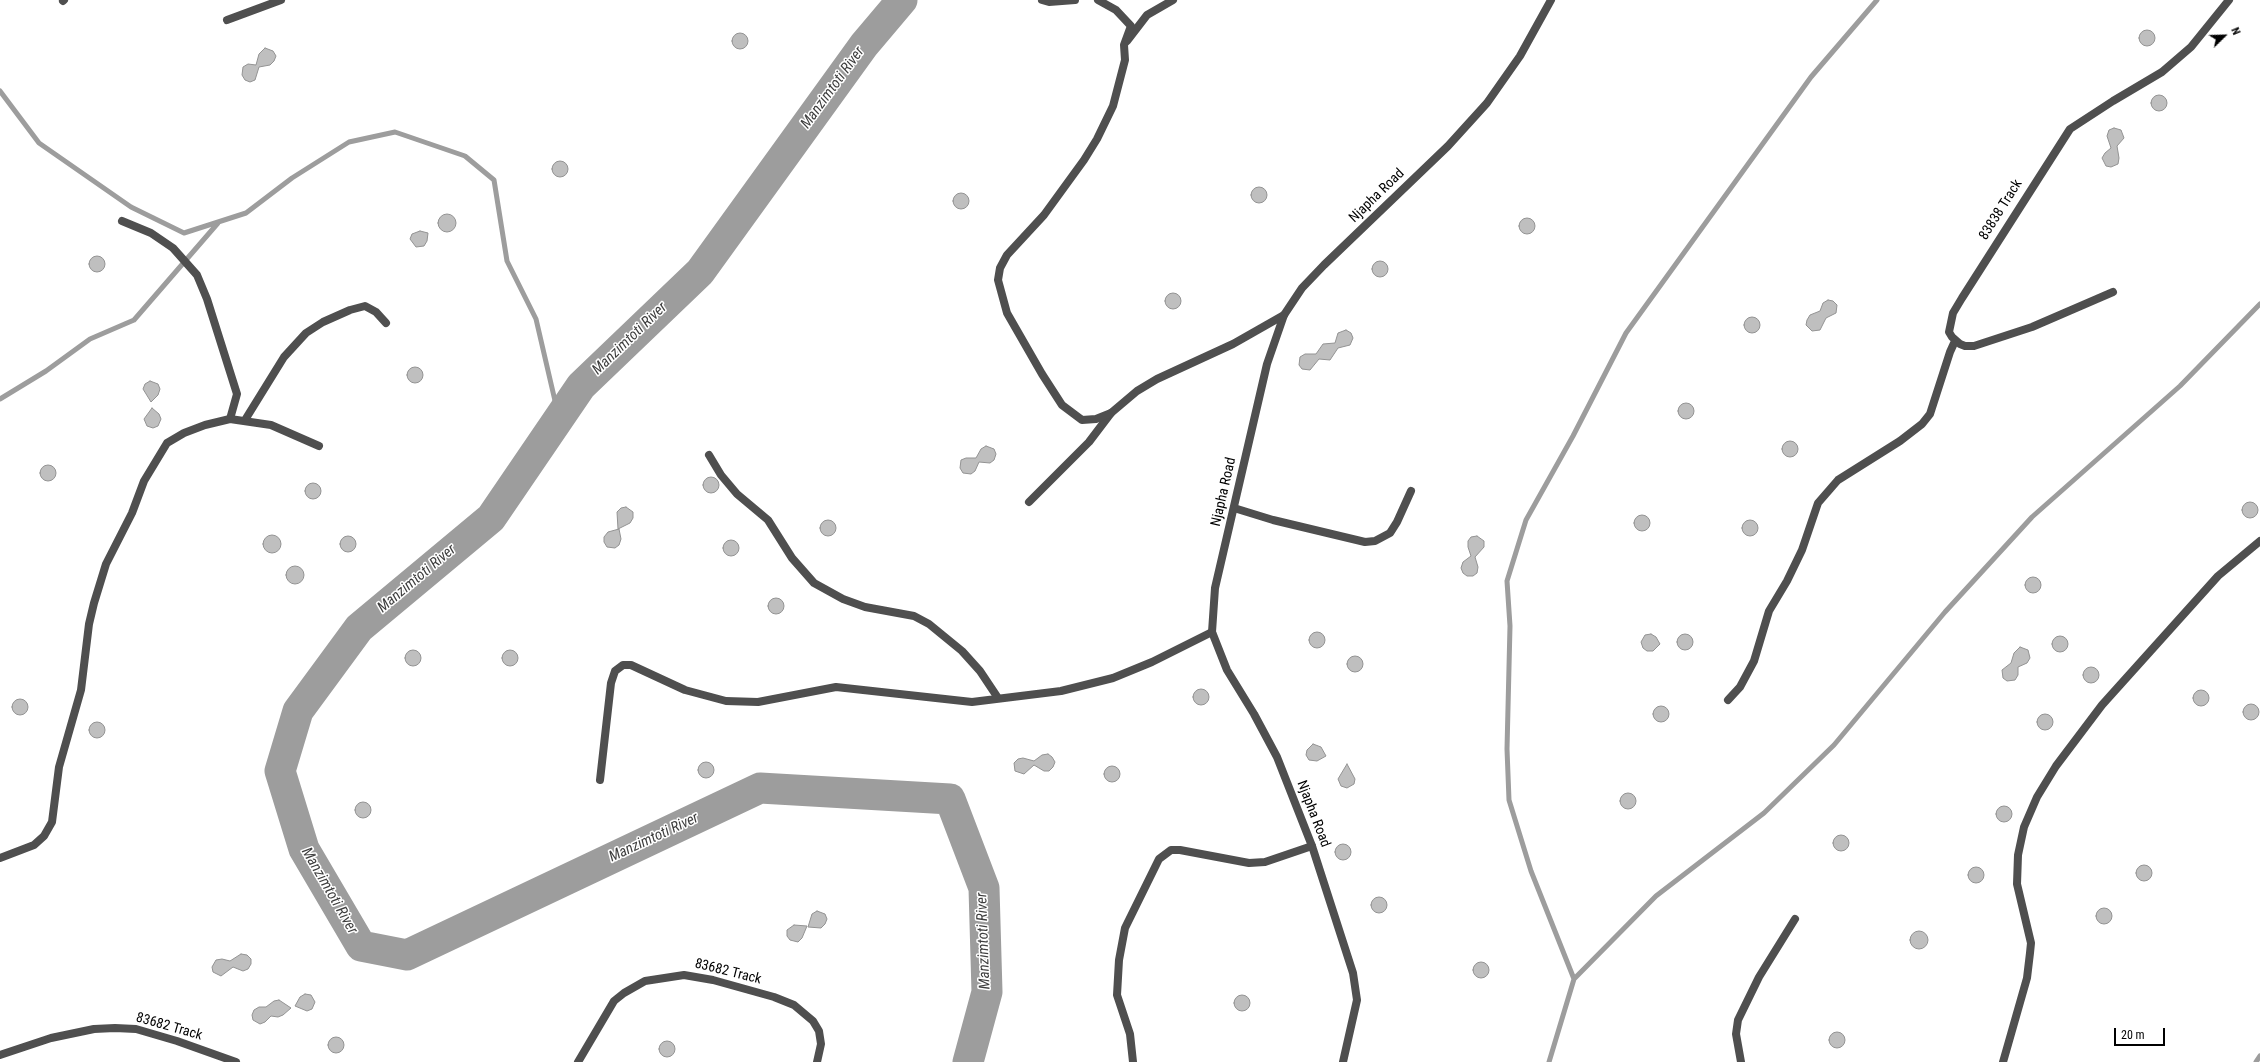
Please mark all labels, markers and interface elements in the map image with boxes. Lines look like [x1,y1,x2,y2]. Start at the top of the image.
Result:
north arrow [2204,16,2244,56]
text: N [2228,25,2243,37]
water label: Manzimtoti River [797,44,869,132]
street label: Njapha Road [1346,166,1408,226]
street label: 83838 Track [1976,177,2026,243]
water label: Manzimtoti River [589,299,671,379]
street label: Njapha Road [1208,456,1240,528]
water label: Manzimtoti River [374,541,460,617]
street label: Njapha Road [1293,778,1333,850]
water label: Manzimtoti River [606,809,702,867]
water label: Manzimtoti River [297,845,361,937]
water label: Manzimtoti River [973,892,995,990]
street label: 83682 Track [693,956,763,988]
street label: 83682 Track [134,1010,204,1044]
scale bar [2116,1020,2167,1046]
text: 20 m [2121,1028,2145,1042]

